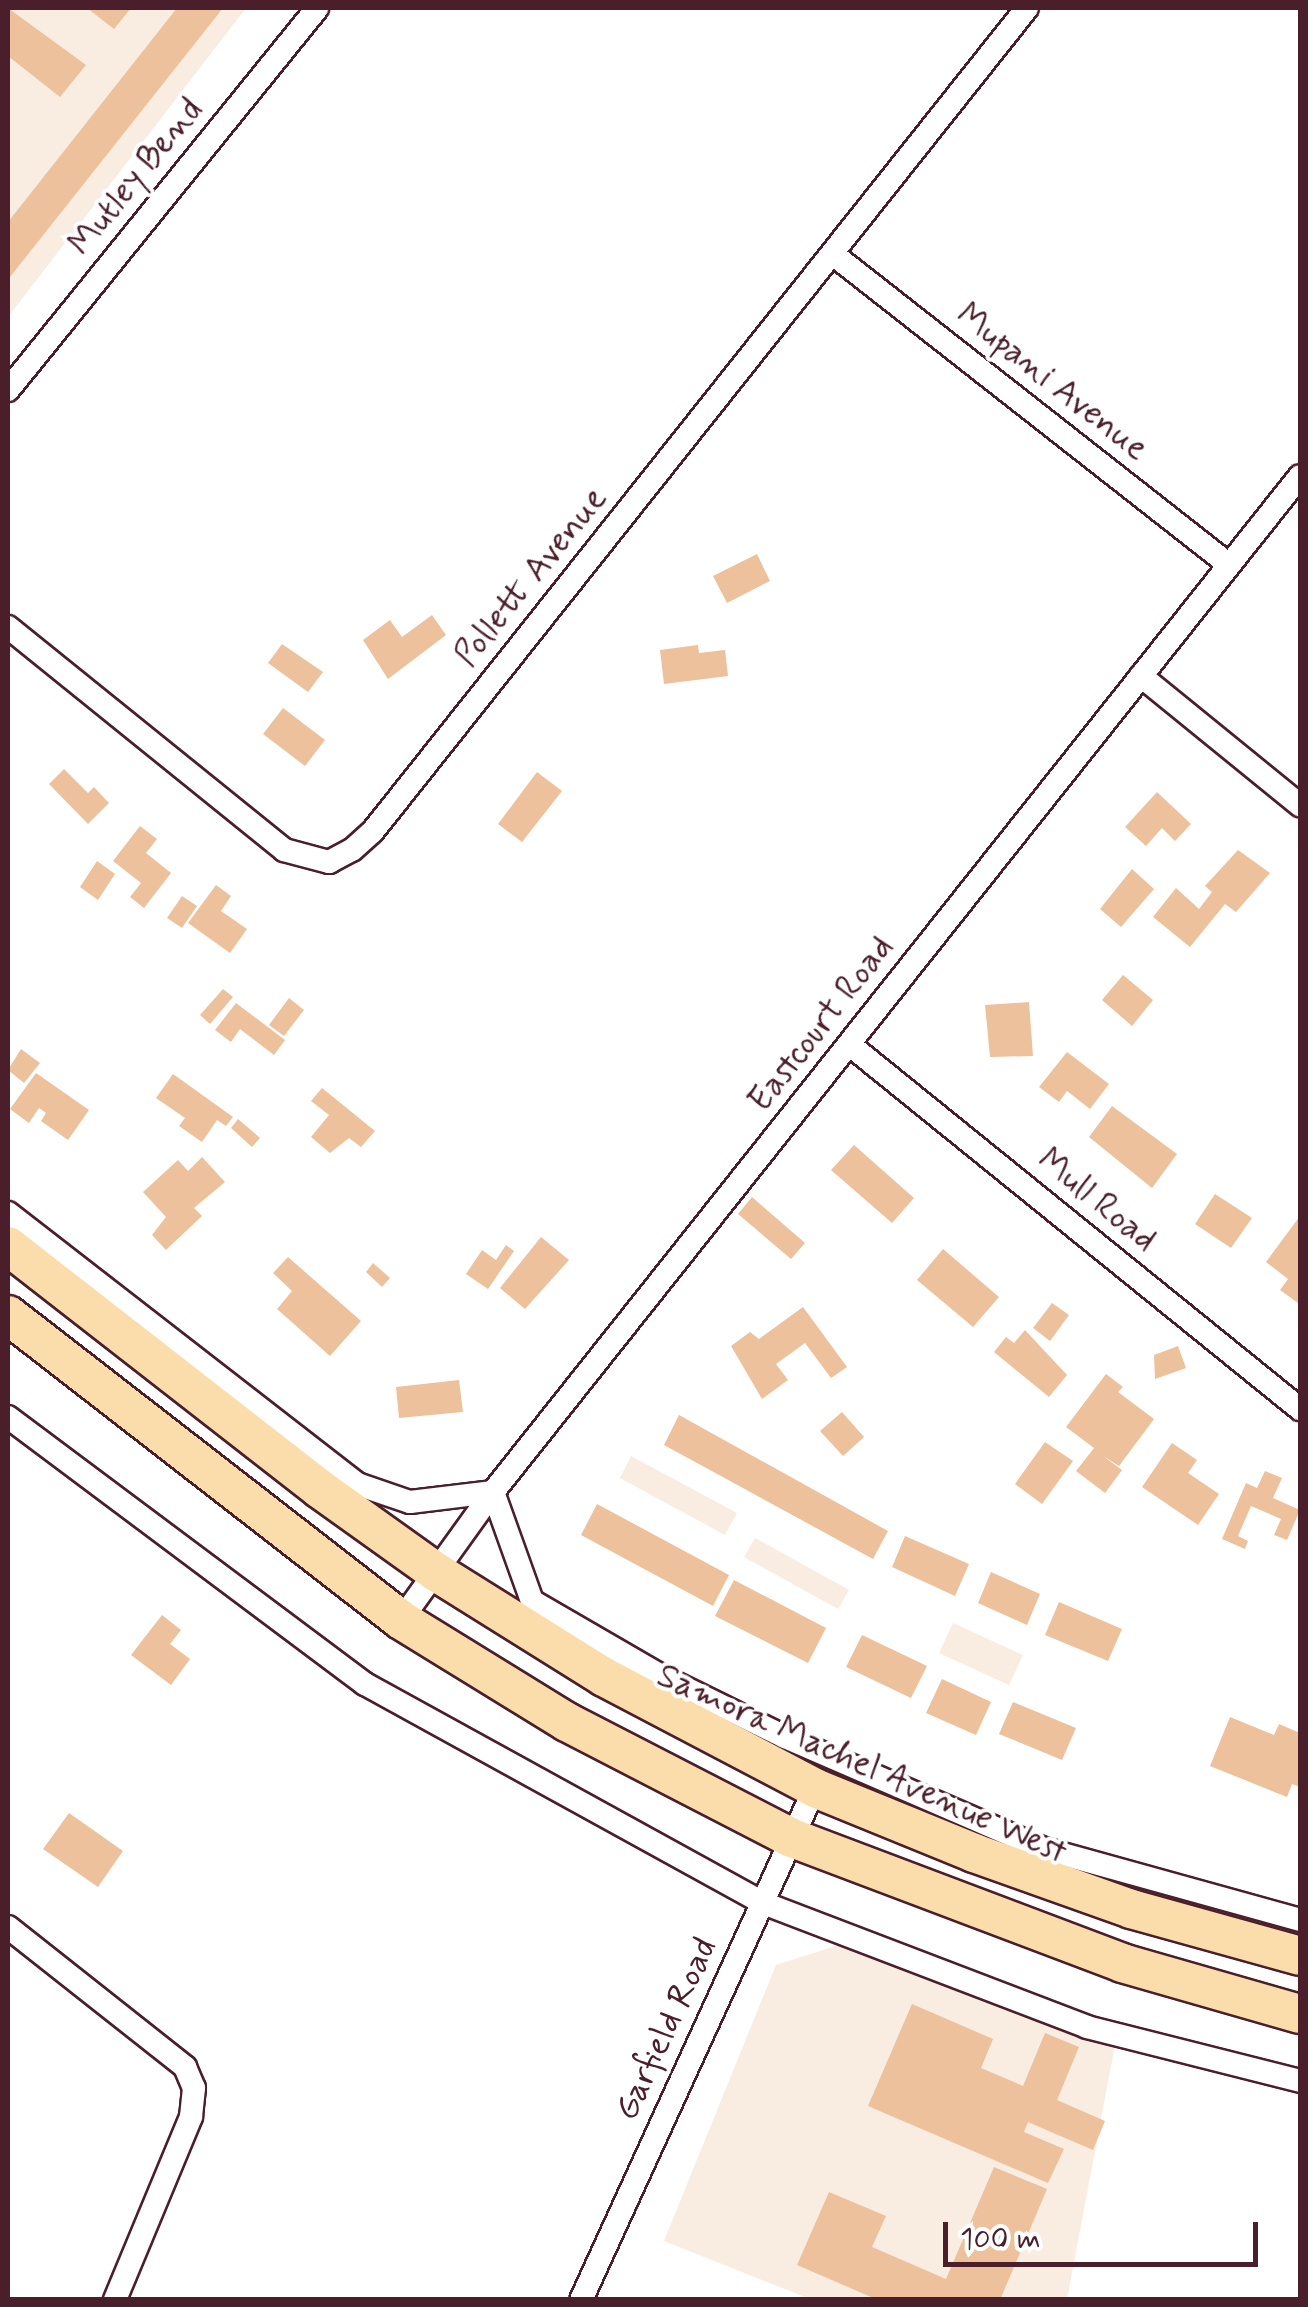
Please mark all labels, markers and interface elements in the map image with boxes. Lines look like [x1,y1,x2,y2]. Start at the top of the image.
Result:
street label: Mutley Bend [61,91,211,263]
street label: Mupani Avenue [948,294,1156,470]
street label: Pollett Avenue [446,479,616,675]
street label: Eastcourt Road [739,928,903,1120]
street label: Mull Road [1029,1139,1165,1261]
street label: Samora Machel Avenue West [652,1655,1072,1873]
street label: Garfield Road [606,1932,726,2126]
scale bar [948,2202,1263,2264]
text: 100 m [960,2220,1041,2259]

